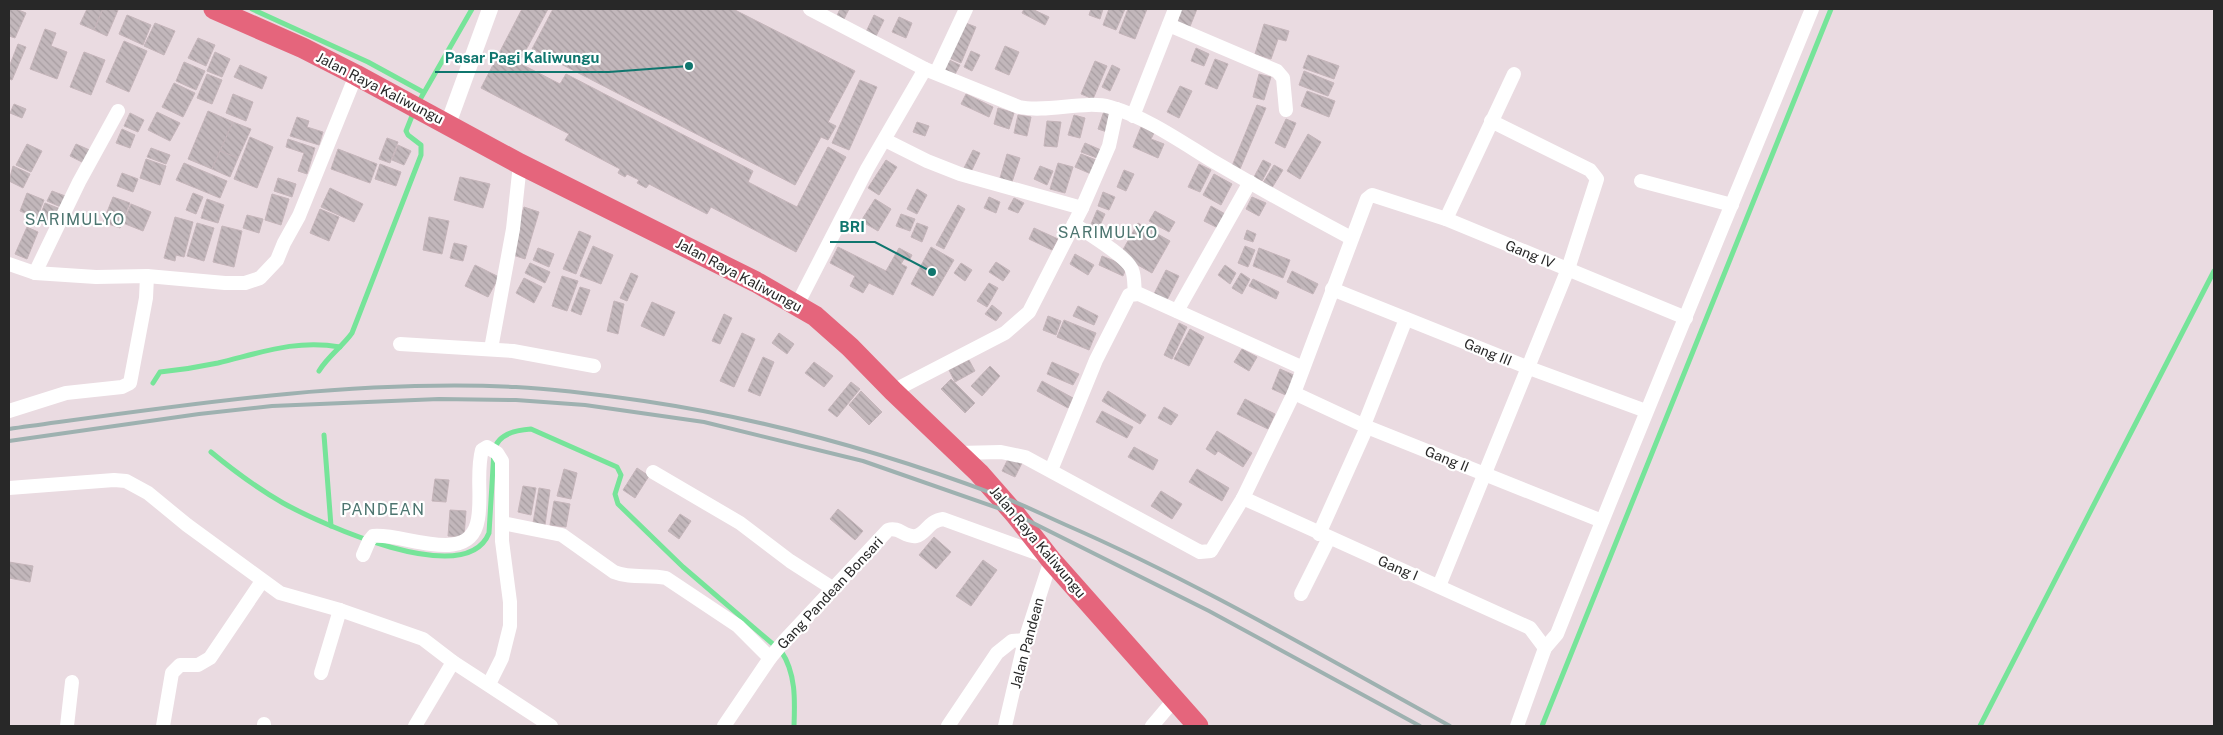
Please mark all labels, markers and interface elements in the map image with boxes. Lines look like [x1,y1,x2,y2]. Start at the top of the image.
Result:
callout: Pasar Pagi Kaliwungu [435,42,609,72]
street label: Jalan Raya Kaliwungu [314,49,446,127]
text: Pasar Pagi Kaliwungu [445,49,599,66]
district label: SARIMULYO [25,210,125,229]
callout: BRI [830,212,875,242]
text: BRI [839,218,865,235]
district label: SARIMULYO [1058,223,1158,242]
street label: Jalan Raya Kaliwungu [673,235,805,315]
street label: Gang IV [1503,237,1557,271]
street label: Gang III [1462,335,1514,369]
street label: Gang II [1423,443,1471,475]
street label: Jalan Raya Kaliwungu [987,483,1089,601]
district label: PANDEAN [341,500,425,519]
street label: Gang Pandean Bonsari [774,534,886,652]
street label: Gang I [1375,552,1421,584]
street label: Jalan Pandean [1007,596,1047,690]

